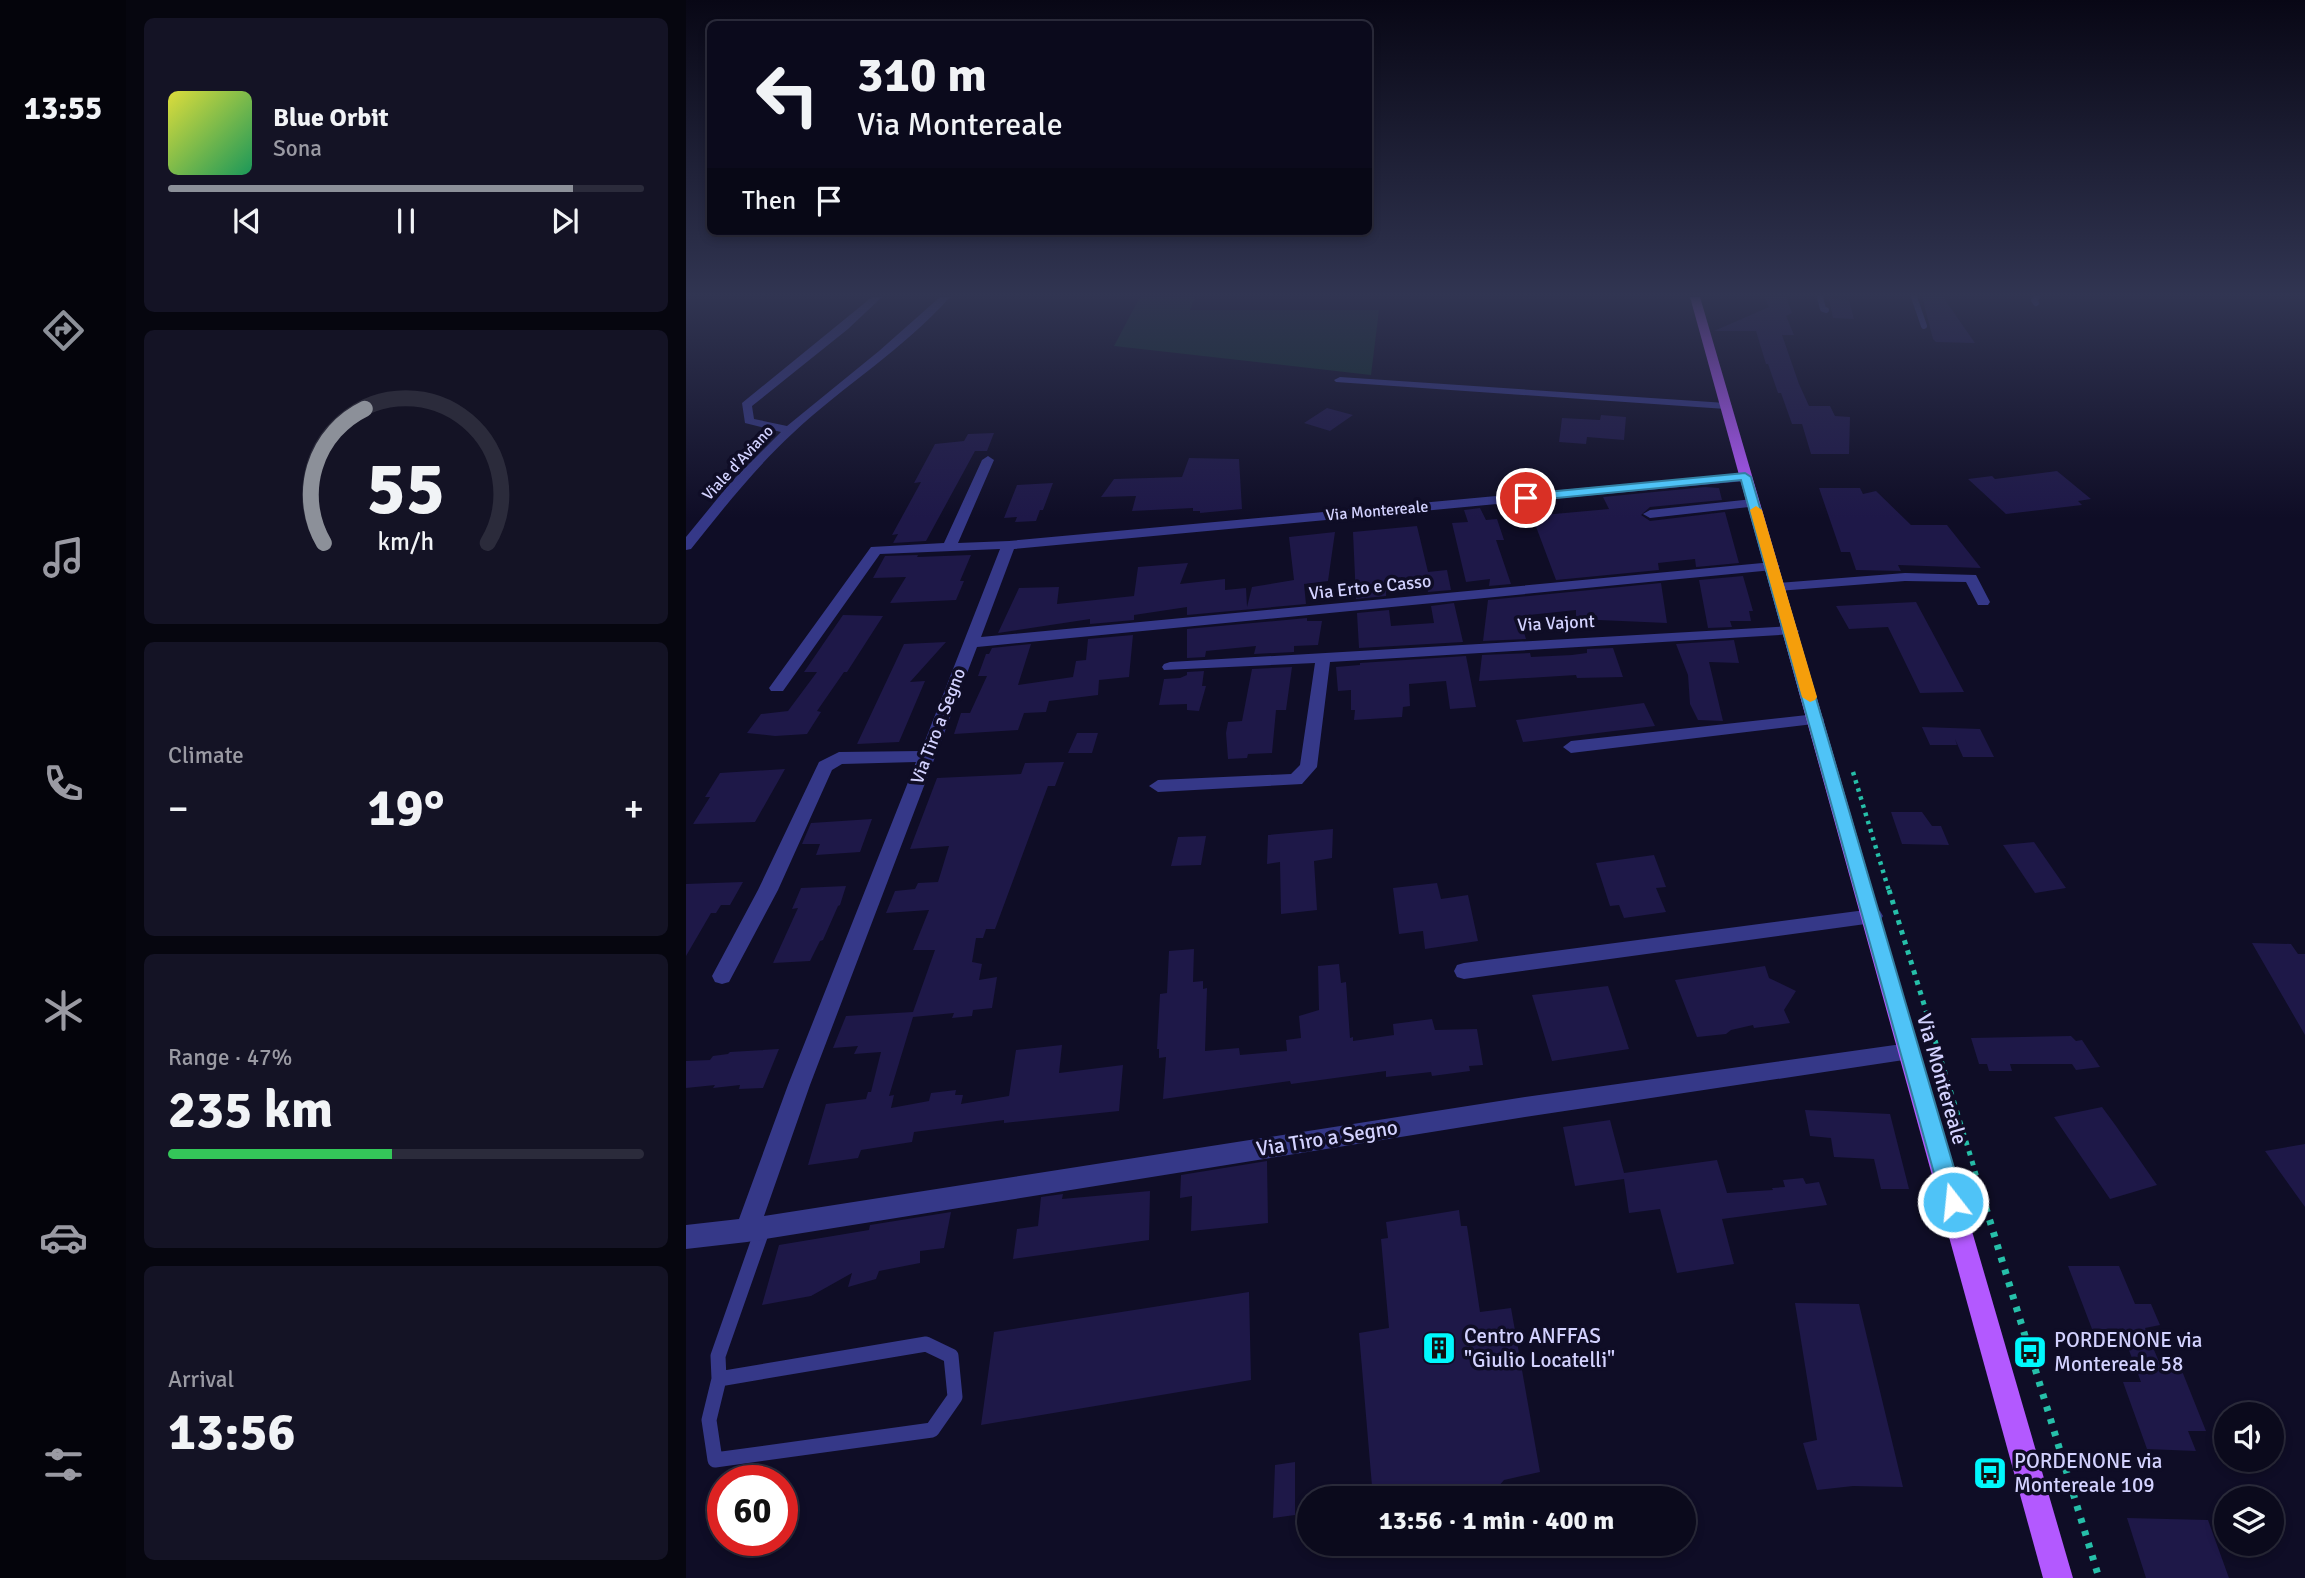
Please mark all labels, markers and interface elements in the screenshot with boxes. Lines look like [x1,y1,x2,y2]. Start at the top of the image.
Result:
text: 310 m [857,45,987,105]
icon: left [742,49,833,140]
text: 13:55 [24,89,102,128]
text: Blue Orbit [273,102,389,134]
text: Via Montereale [857,105,1063,144]
text: Sona [273,134,322,163]
icon: arrive [810,182,848,220]
text: Then [742,185,796,217]
icon: previous [228,202,266,240]
icon: pause [387,202,425,240]
icon: next [546,202,584,240]
icon: directions [39,306,88,355]
street label: Viale d'Aviano [698,421,778,505]
text: 55 [367,445,445,534]
pin [1496,468,1556,528]
icon: arrive [1507,479,1545,517]
street label: Via Montereale [1325,497,1429,525]
text: km/h [378,526,434,557]
icon: music [39,533,88,582]
street label: Via Erto e Casso [1308,570,1432,604]
street label: Via Vajont [1517,610,1595,636]
street label: Via Tiro a Segno [906,665,970,787]
text: Climate [168,741,244,770]
icon: phone [39,759,88,808]
text: 19° [368,776,444,840]
text: − [168,785,189,832]
text: + [623,785,644,832]
icon: climate [39,986,88,1035]
street label: Via Montereale [1911,1011,1973,1147]
text: Range · 47% [168,1043,292,1072]
text: 235 km [168,1078,333,1142]
street label: Via Tiro a Segno [1254,1114,1400,1162]
position arrow [1916,1165,1990,1239]
icon: car [39,1213,88,1262]
place label: Centro ANFFAS "Giulio Locatelli" [1464,1323,1615,1373]
place label: PORDENONE via Montereale 58 [2054,1327,2202,1377]
building icon: Centro ANFFAS "Giulio Locatelli" [1420,1329,1458,1367]
bus stop icon: PORDENONE via Montereale 58 [2011,1333,2049,1371]
text: Arrival [168,1365,234,1394]
text: 13:56 [168,1400,296,1464]
map controls [2214,1402,2284,1556]
button: sound [2214,1402,2284,1472]
icon: filters [39,1440,88,1489]
place label: PORDENONE via Montereale 109 [2014,1448,2162,1498]
bus stop icon: PORDENONE via Montereale 109 [1971,1454,2009,1492]
speed limit sign: 60 [707,1465,798,1556]
button: layers [2214,1486,2284,1556]
text: 13:56 · 1 min · 400 m [1379,1505,1614,1537]

